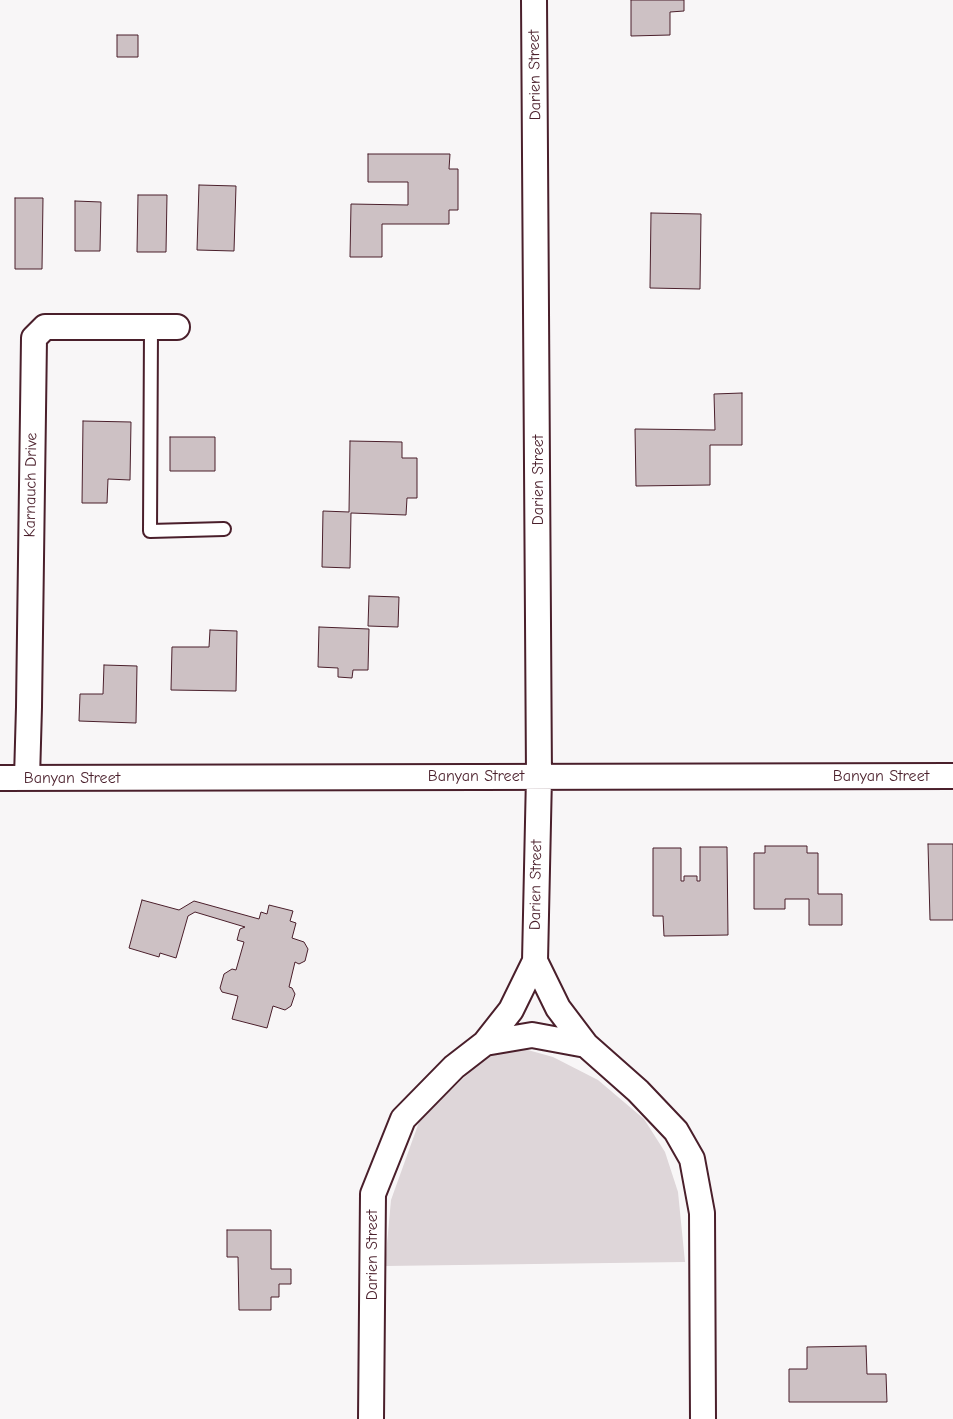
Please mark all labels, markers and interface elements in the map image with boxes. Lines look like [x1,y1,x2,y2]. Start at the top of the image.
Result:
street label: Darien Street [525,30,545,120]
street label: Karnauch Drive [20,432,42,538]
street label: Darien Street [528,435,548,525]
street label: Banyan Street [428,766,524,786]
street label: Banyan Street [833,766,929,786]
street label: Banyan Street [24,768,120,788]
street label: Darien Street [526,840,546,930]
street label: Darien Street [362,1210,382,1300]

